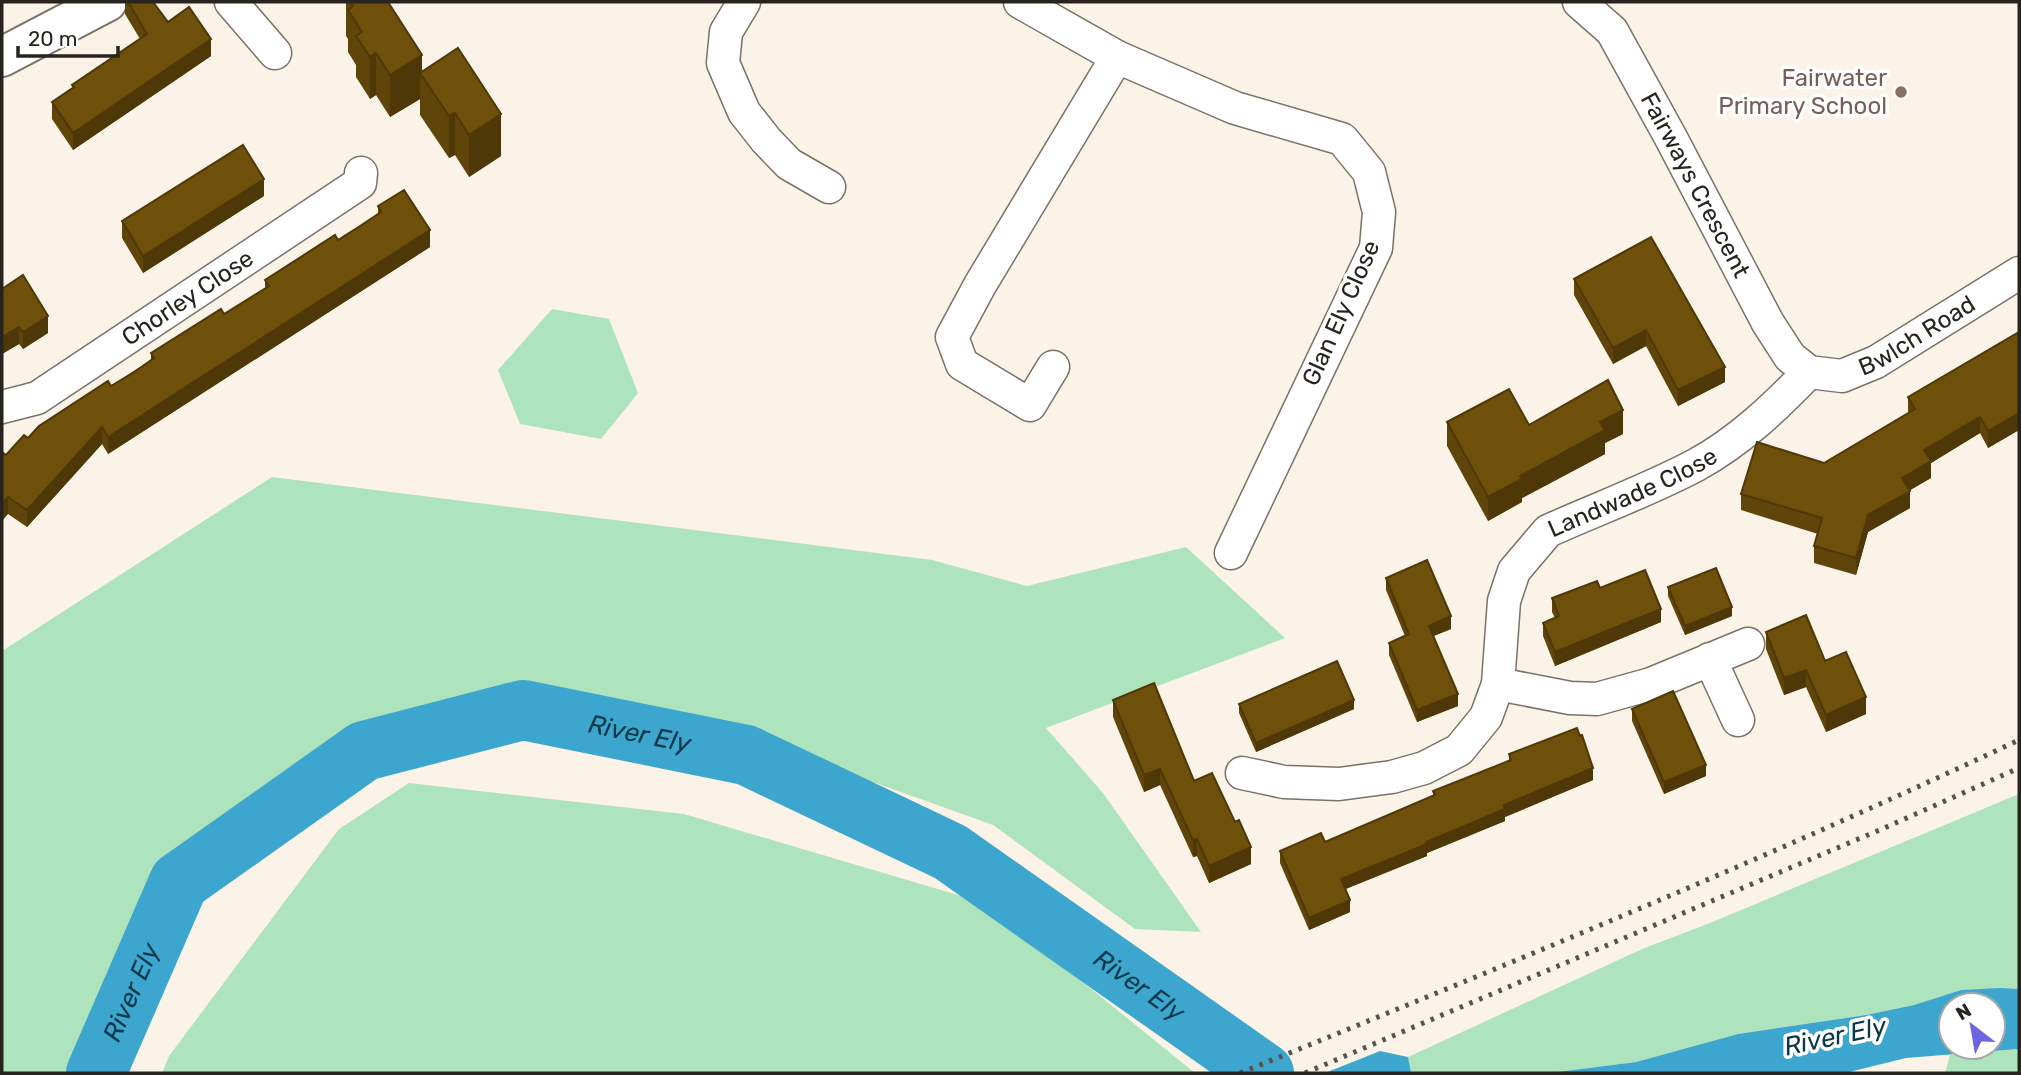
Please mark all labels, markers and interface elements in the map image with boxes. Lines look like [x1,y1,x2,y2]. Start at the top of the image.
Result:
scale bar [18,14,117,58]
text: 20 m [28,26,77,51]
place label: Fairwater Primary School [1718,64,1887,120]
marker: Fairwater Primary School [1893,84,1909,100]
street label: Fairways Crescent [1635,88,1756,282]
street label: Glan Ely Close [1296,236,1386,390]
street label: Chorley Close [116,244,259,352]
street label: Bwlch Road [1854,290,1980,382]
street label: Landwade Close [1544,442,1722,543]
water label: River Ely [585,709,694,760]
water label: River Ely [97,938,167,1046]
water label: River Ely [1087,943,1191,1029]
north arrow [1937,991,2007,1061]
text: N [1952,998,1975,1025]
water label: River Ely [1781,1010,1890,1062]

